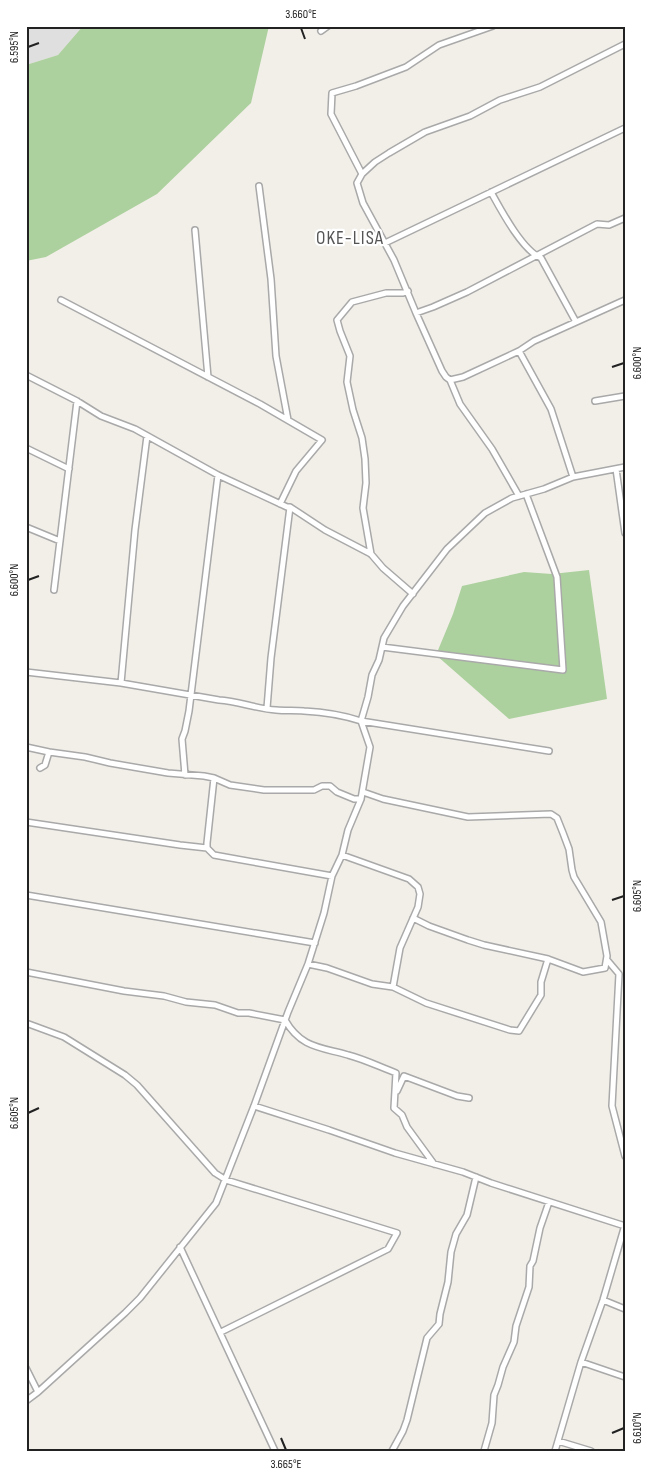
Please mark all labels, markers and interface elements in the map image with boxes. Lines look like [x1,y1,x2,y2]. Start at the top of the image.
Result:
text: 3.660°E [285,7,317,22]
text: 6.595°N [7,31,22,63]
district label: OKE-LISA [316,227,384,250]
text: 6.600°N [630,347,645,379]
text: 6.600°N [7,564,22,596]
text: 6.605°N [630,880,645,912]
text: 6.605°N [7,1097,22,1129]
text: 6.610°N [630,1412,645,1444]
text: 3.665°E [271,1457,301,1472]

